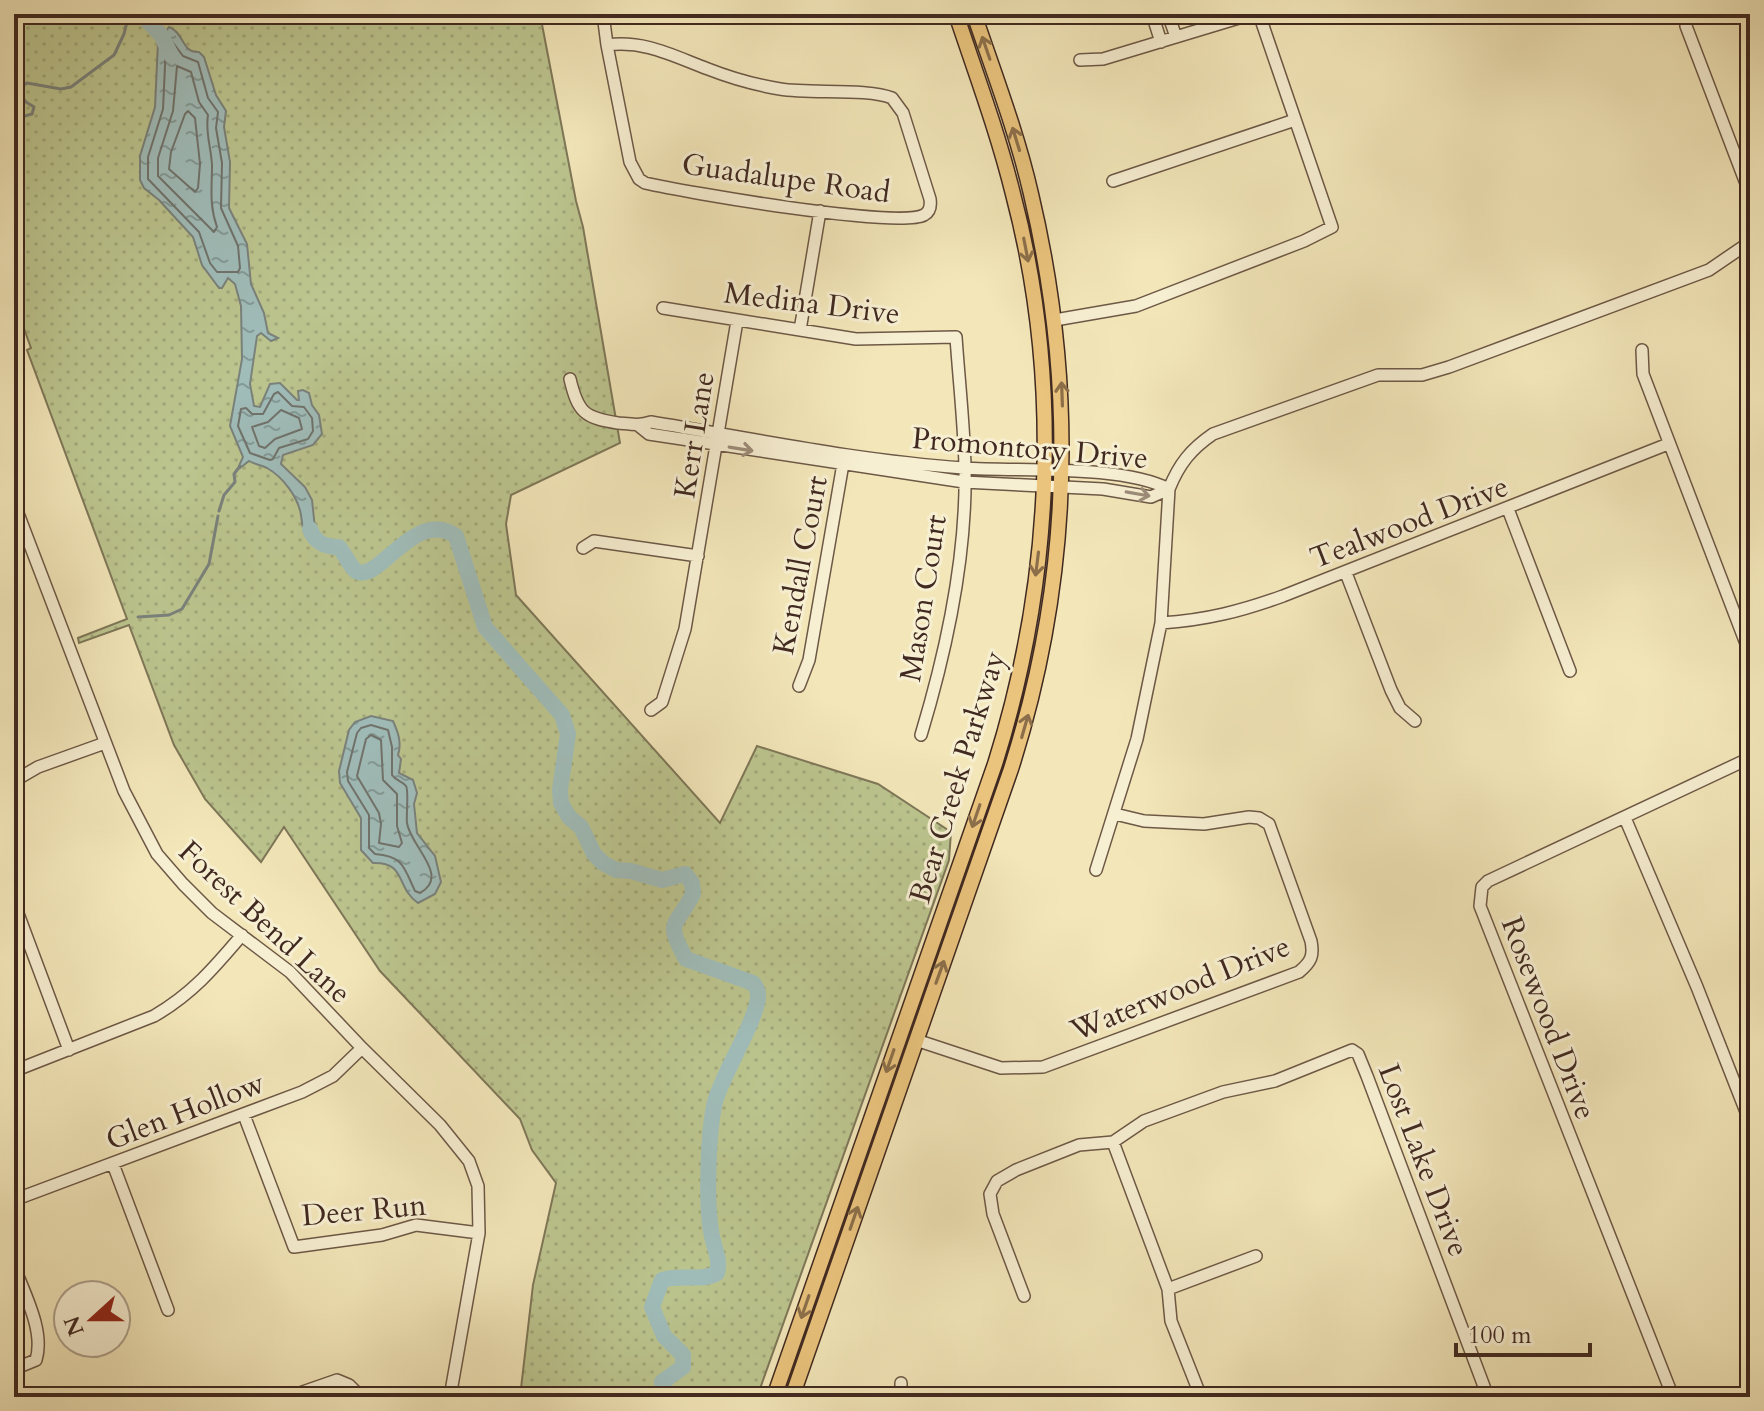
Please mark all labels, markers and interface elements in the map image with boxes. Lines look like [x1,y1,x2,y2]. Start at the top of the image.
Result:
one-way arrow [977,36,992,61]
one-way arrow [1007,127,1022,152]
street label: Guadalupe Road [679,144,893,213]
one-way arrow [1019,236,1034,262]
street label: Medina Drive [722,272,902,335]
street label: Kerr Lane [664,369,725,501]
one-way arrow [1054,381,1069,408]
street label: Promontory Drive [910,418,1150,479]
one-way arrow [728,442,753,457]
street label: Tealwood Drive [1304,466,1514,579]
street label: Kendall Court [763,472,838,658]
one-way arrow [1125,487,1150,502]
street label: Mason Court [890,511,957,685]
one-way arrow [1030,550,1045,577]
street label: Bear Creek Parkway [900,646,1015,908]
one-way arrow [1018,714,1033,740]
one-way arrow [968,803,983,828]
street label: Forest Bend Lane [169,832,360,1013]
street label: Rosewood Drive [1491,911,1606,1125]
street label: Waterwood Drive [1063,926,1296,1052]
one-way arrow [933,960,948,985]
one-way arrow [882,1049,896,1073]
street label: Lost Lake Drive [1368,1058,1479,1262]
street label: Glen Hollow [100,1062,270,1161]
street label: Deer Run [300,1185,428,1236]
one-way arrow [848,1205,863,1230]
north arrow [52,1279,132,1359]
one-way arrow [796,1294,811,1319]
scale bar [1456,1307,1590,1357]
text: N [57,1312,92,1340]
text: 100 m [1468,1319,1532,1352]

